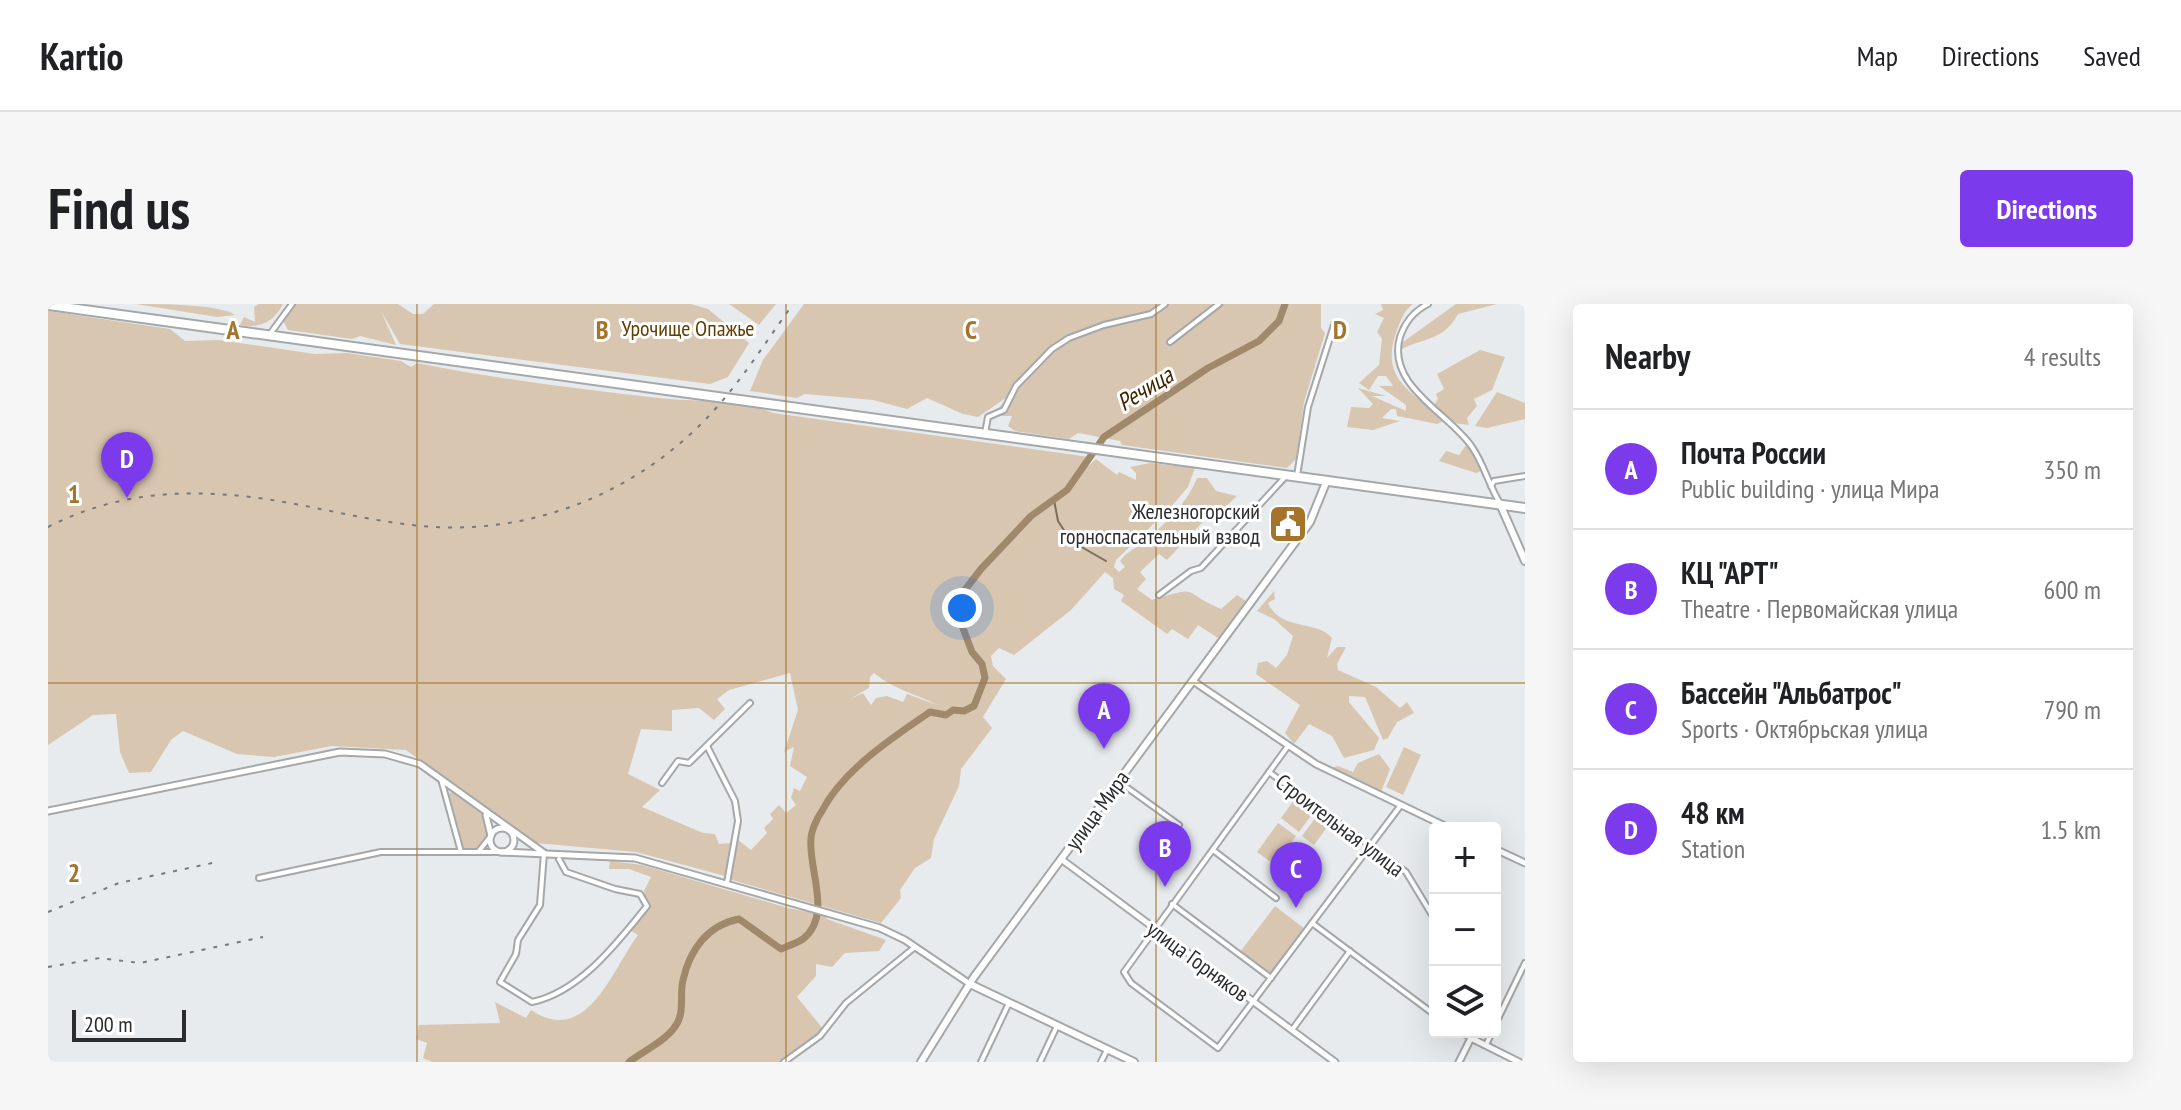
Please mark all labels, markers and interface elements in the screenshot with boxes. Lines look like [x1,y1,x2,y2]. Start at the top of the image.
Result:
text: Kartio [40,31,124,80]
text: Map [1857,37,1898,74]
text: Directions [1942,37,2039,74]
text: Saved [2083,37,2141,74]
button: Directions [1960,170,2133,247]
text: Find us [48,172,190,244]
text: A [225,313,240,346]
text: B [596,313,609,346]
text: C [965,313,977,346]
text: D [1333,313,1347,346]
park label: Урочище Опажье [622,314,754,342]
text: Nearby [1605,334,1690,378]
text: 4 results [2024,340,2101,373]
water label: Речица [1111,359,1180,418]
pin: D [101,432,153,498]
text: Почта России [1681,433,1826,472]
text: A [1624,453,1638,486]
text: 350 m [2043,453,2101,486]
text: Public building · улица Мира [1681,472,1939,505]
text: 1 [68,477,80,510]
place label: Железногорский горноспасательный взвод [1060,497,1260,550]
public building icon: Железногорский горноспасательный взвод [1267,503,1309,545]
text: КЦ "АРТ" [1681,553,1779,592]
text: B [1625,573,1637,606]
text: 600 m [2043,573,2101,606]
your location [942,588,982,628]
text: Theatre · Первомайская улица [1681,592,1958,625]
text: Бассейн "Альбатрос" [1681,673,1902,712]
pin: A [1078,683,1130,749]
text: C [1625,693,1637,726]
text: 790 m [2043,693,2101,726]
text: Sports · Октябрьская улица [1681,712,1928,745]
street label: улица Мира [1059,765,1135,855]
street label: Строительная улица [1270,767,1410,883]
text: 48 км [1681,793,1745,832]
text: D [1624,813,1638,846]
text: 1.5 km [2040,813,2101,846]
pin: B [1139,821,1191,887]
map controls [1429,822,1501,1038]
button: + [1429,822,1501,894]
text: Station [1681,832,1745,865]
pin: C [1270,842,1322,908]
text: 2 [68,856,80,889]
button: − [1429,894,1501,966]
street label: улица Горняков [1141,915,1255,1008]
button: layers [1429,966,1501,1038]
scale bar [72,1006,186,1042]
text: 200 m [84,1010,133,1038]

